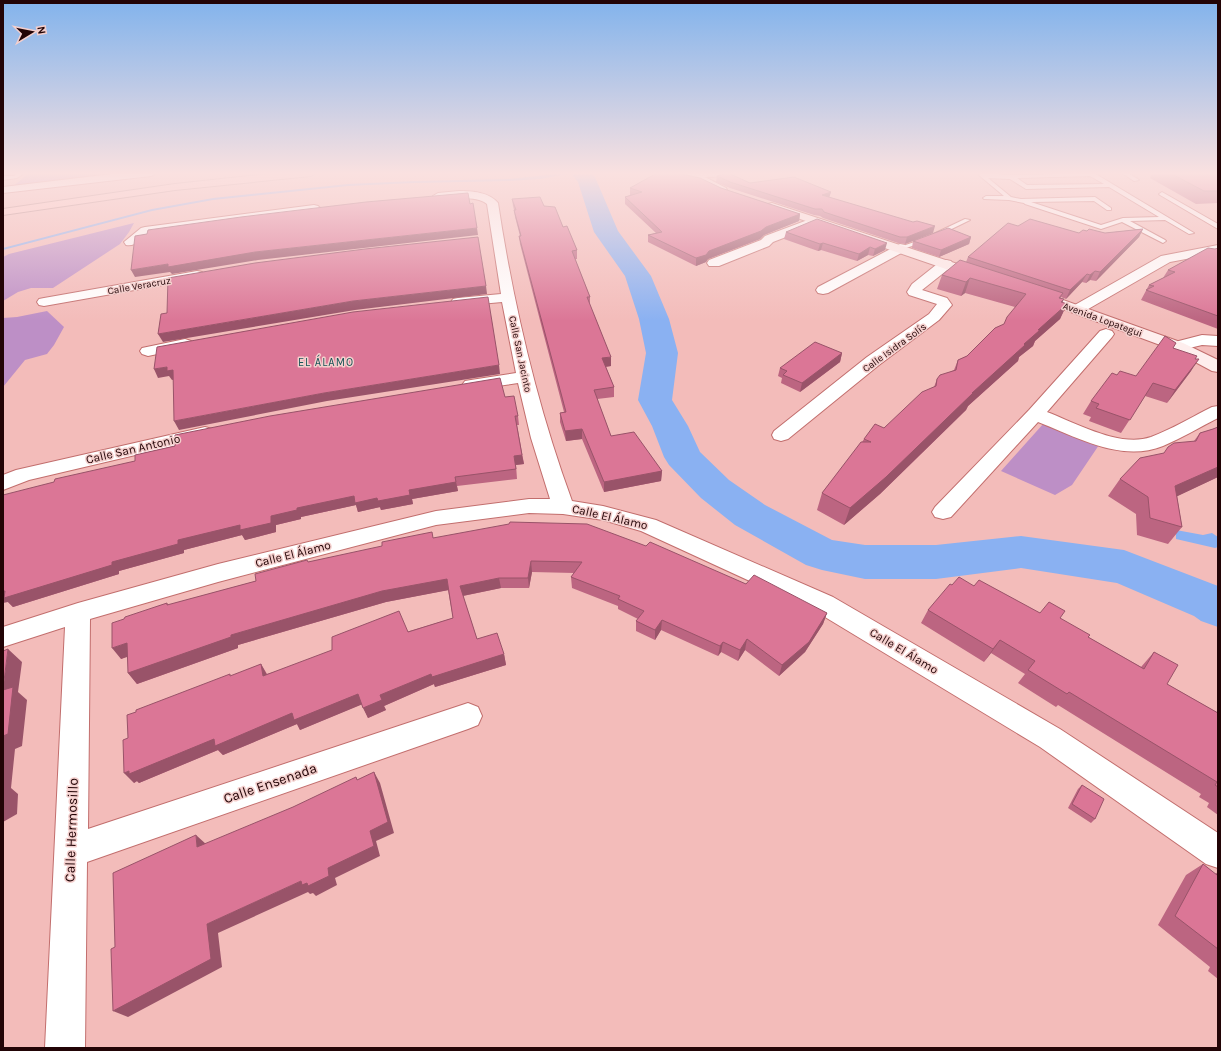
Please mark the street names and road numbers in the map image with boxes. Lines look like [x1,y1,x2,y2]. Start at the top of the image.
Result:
street label: Calle Veracruz [107,274,172,297]
street label: Avenida Lopategui [1061,300,1144,340]
street label: Calle San Jacinto [506,315,534,393]
street label: Calle Isidra Solís [860,321,929,375]
street label: Calle San Antonio [85,431,181,467]
street label: Calle El Álamo [571,501,649,533]
street label: Calle El Álamo [254,537,332,570]
street label: Calle El Álamo [867,624,941,677]
street label: Calle Ensenada [221,760,319,807]
street label: Calle Hermosillo [61,778,82,882]

